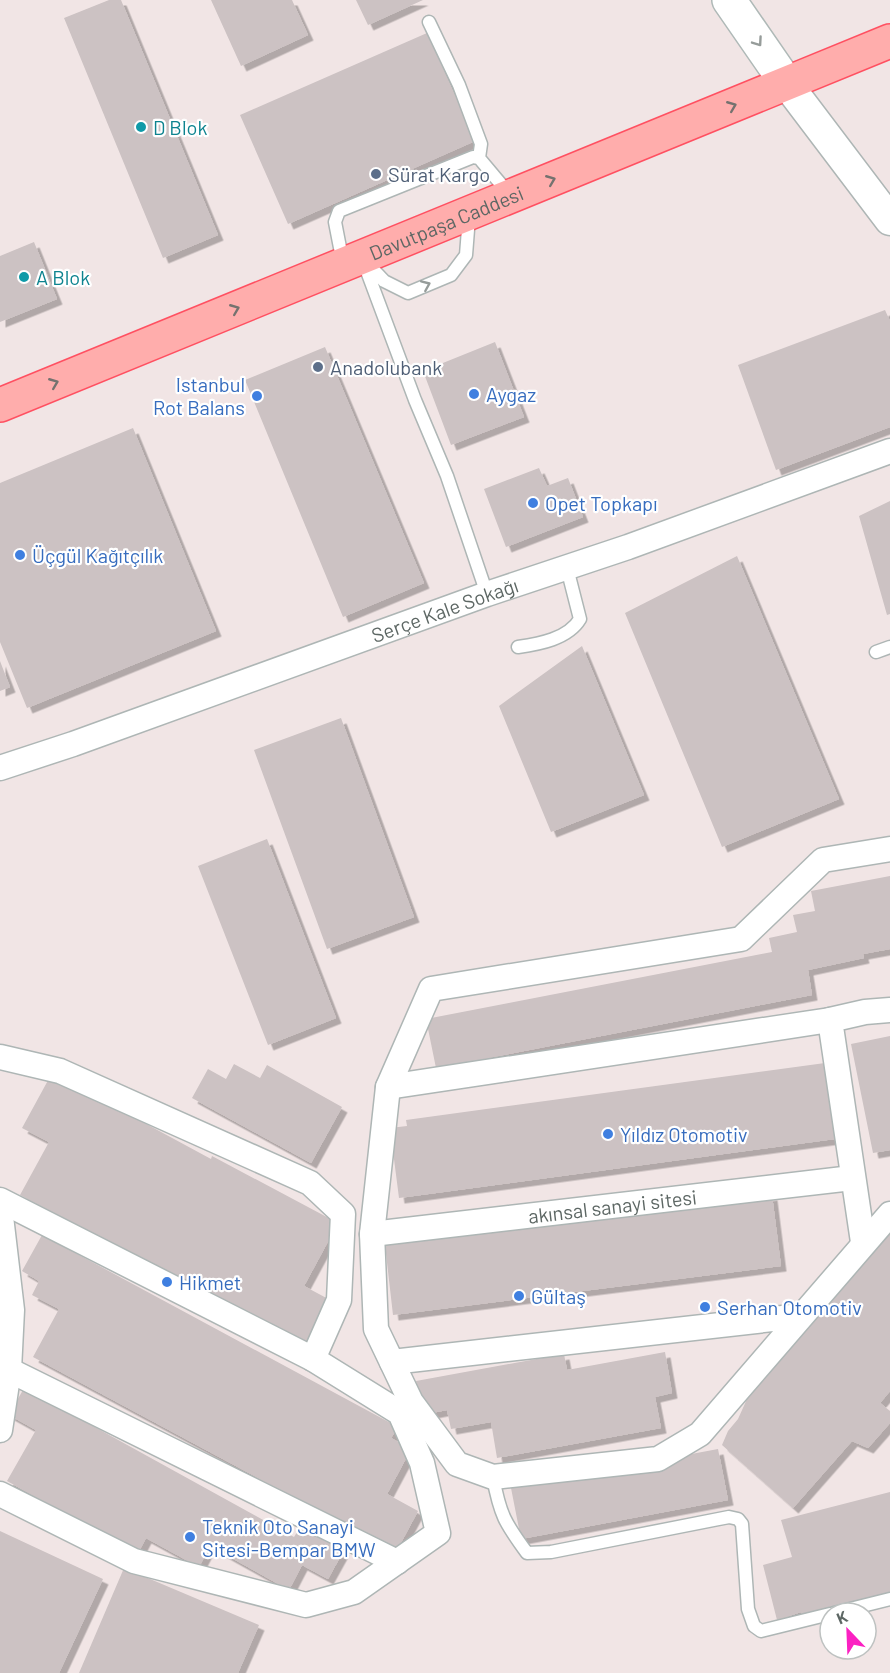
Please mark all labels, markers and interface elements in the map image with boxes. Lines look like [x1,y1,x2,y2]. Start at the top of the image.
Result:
one-way arrow [751,35,762,46]
one-way arrow [726,101,737,113]
place label: D Blok [153,115,207,139]
marker: D Blok [134,120,148,134]
place label: Sürat Kargo [388,162,490,186]
marker: Sürat Kargo [369,167,383,181]
one-way arrow [546,174,556,187]
street label: Davutpaşa Caddesi [366,180,527,265]
place label: A Blok [36,265,90,289]
marker: A Blok [17,270,31,284]
one-way arrow [420,280,431,292]
one-way arrow [228,304,239,316]
place label: Anadolubank [330,355,442,379]
marker: Anadolubank [311,360,325,374]
place label: Istanbul Rot Balans [153,372,245,419]
one-way arrow [48,378,59,390]
place label: Aygaz [486,382,536,406]
marker: Aygaz [467,387,481,401]
marker: Istanbul Rot Balans [250,389,264,403]
place label: Opet Topkapı [545,491,657,515]
marker: Opet Topkapı [526,496,540,510]
place label: Üçgül Kağıtçılık [32,543,163,567]
marker: Üçgül Kağıtçılık [13,548,27,562]
street label: Serçe Kale Sokağı [368,573,521,647]
place label: Yıldız Otomotiv [620,1122,748,1146]
marker: Yıldız Otomotiv [601,1127,615,1141]
street label: akınsal sanayi sitesi [527,1184,698,1228]
place label: Hikmet [179,1270,241,1294]
marker: Hikmet [160,1275,174,1289]
place label: Gültaş [531,1284,586,1308]
marker: Gültaş [512,1289,526,1303]
place label: Serhan Otomotiv [717,1295,862,1319]
marker: Serhan Otomotiv [698,1300,712,1314]
place label: Teknik Oto Sanayi Sitesi-Bempar BMW [202,1514,376,1561]
marker: Teknik Oto Sanayi Sitesi-Bempar BMW [183,1530,197,1544]
north arrow [818,1601,878,1661]
text: K [834,1606,850,1627]

